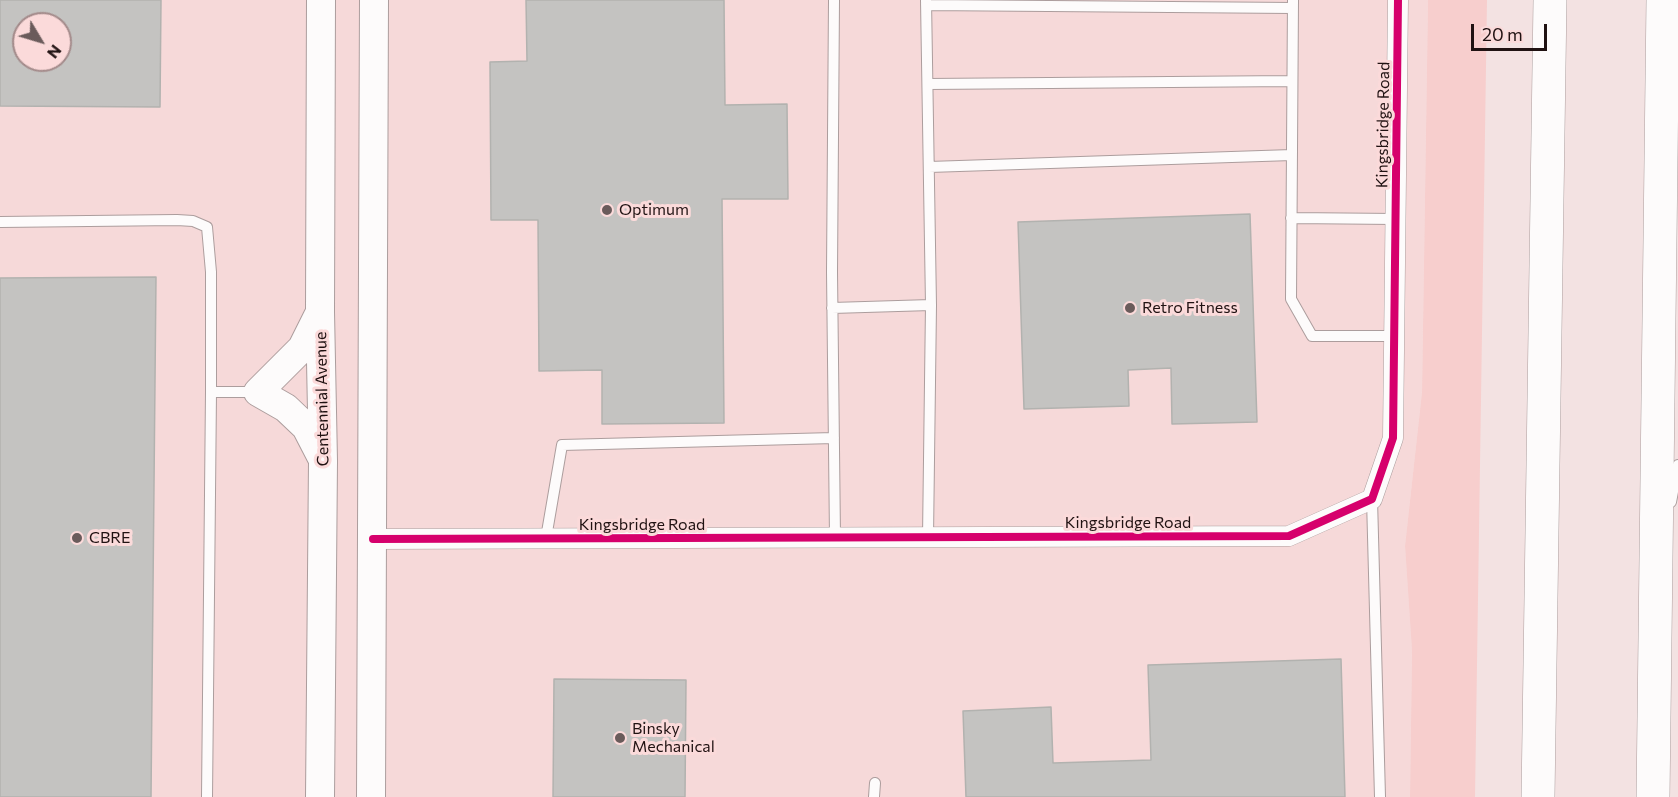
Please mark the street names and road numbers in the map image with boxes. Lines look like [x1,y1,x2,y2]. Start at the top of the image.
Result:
street label: Kingsbridge Road [1372,62,1394,188]
street label: Centennial Avenue [311,331,333,467]
street label: Kingsbridge Road [1065,513,1191,533]
street label: Kingsbridge Road [579,515,705,535]

